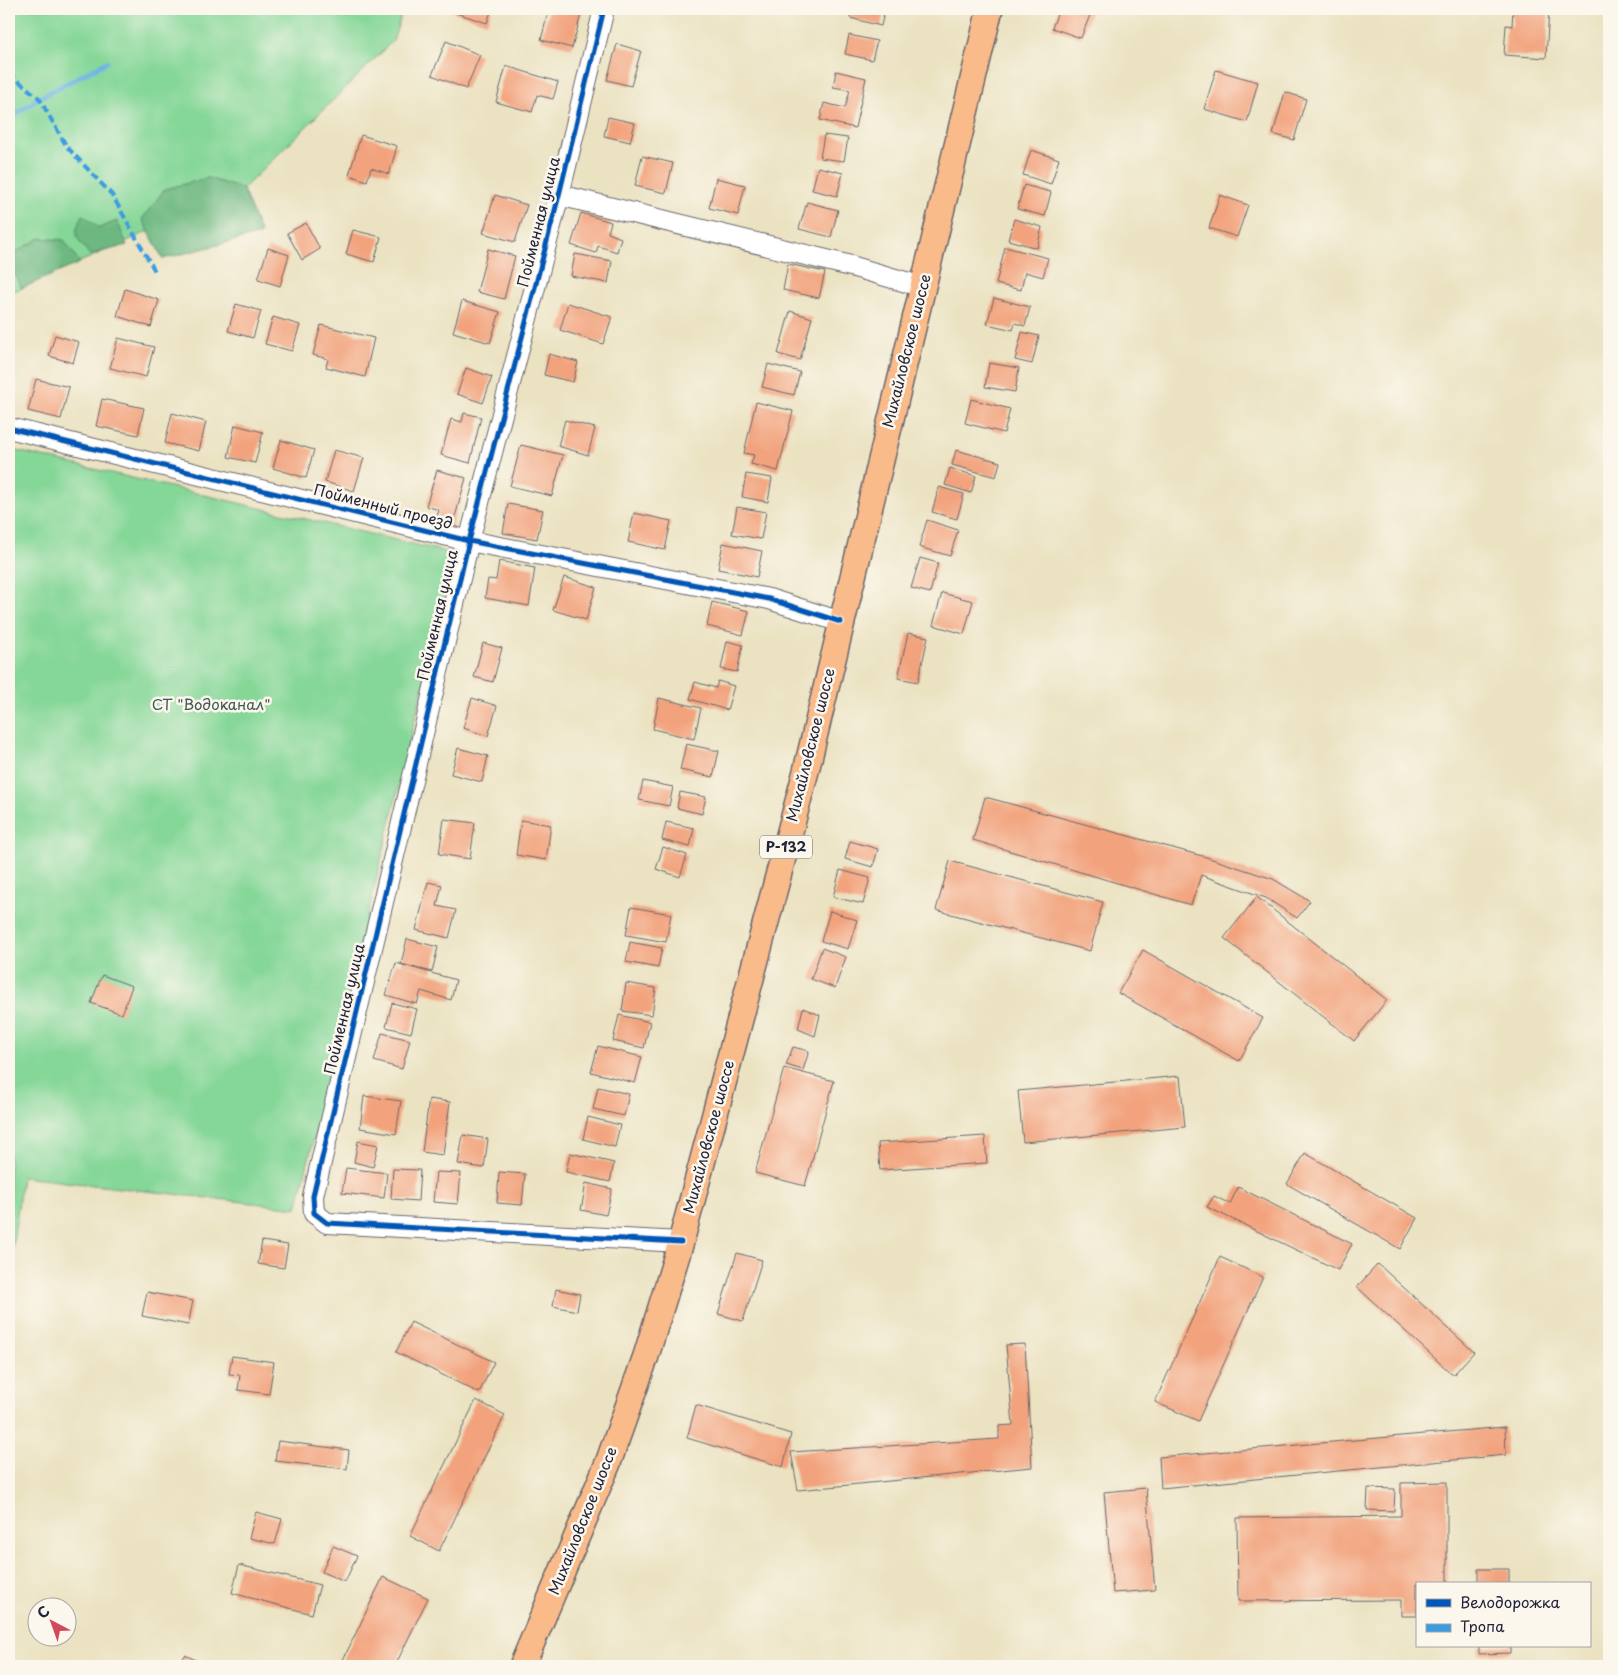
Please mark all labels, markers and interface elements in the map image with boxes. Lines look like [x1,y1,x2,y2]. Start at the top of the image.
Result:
street label: Пойменная улица [510,153,565,289]
street label: Михайловское шоссе [875,271,936,430]
street label: Пойменный проезд [311,477,455,534]
street label: Пойменная улица [410,546,463,682]
street label: Михайловское шоссе [779,665,840,824]
park label: СТ "Водоканал" [152,692,270,715]
road number: Р-132 [760,836,812,859]
street label: Пойменная улица [317,940,370,1076]
street label: Михайловское шоссе [676,1057,739,1216]
street label: Михайловское шоссе [541,1443,622,1598]
legend [1416,1582,1590,1648]
text: Велодорожка [1460,1590,1561,1613]
north arrow [28,1598,78,1648]
text: С [32,1600,54,1623]
text: Тропа [1460,1614,1505,1637]

